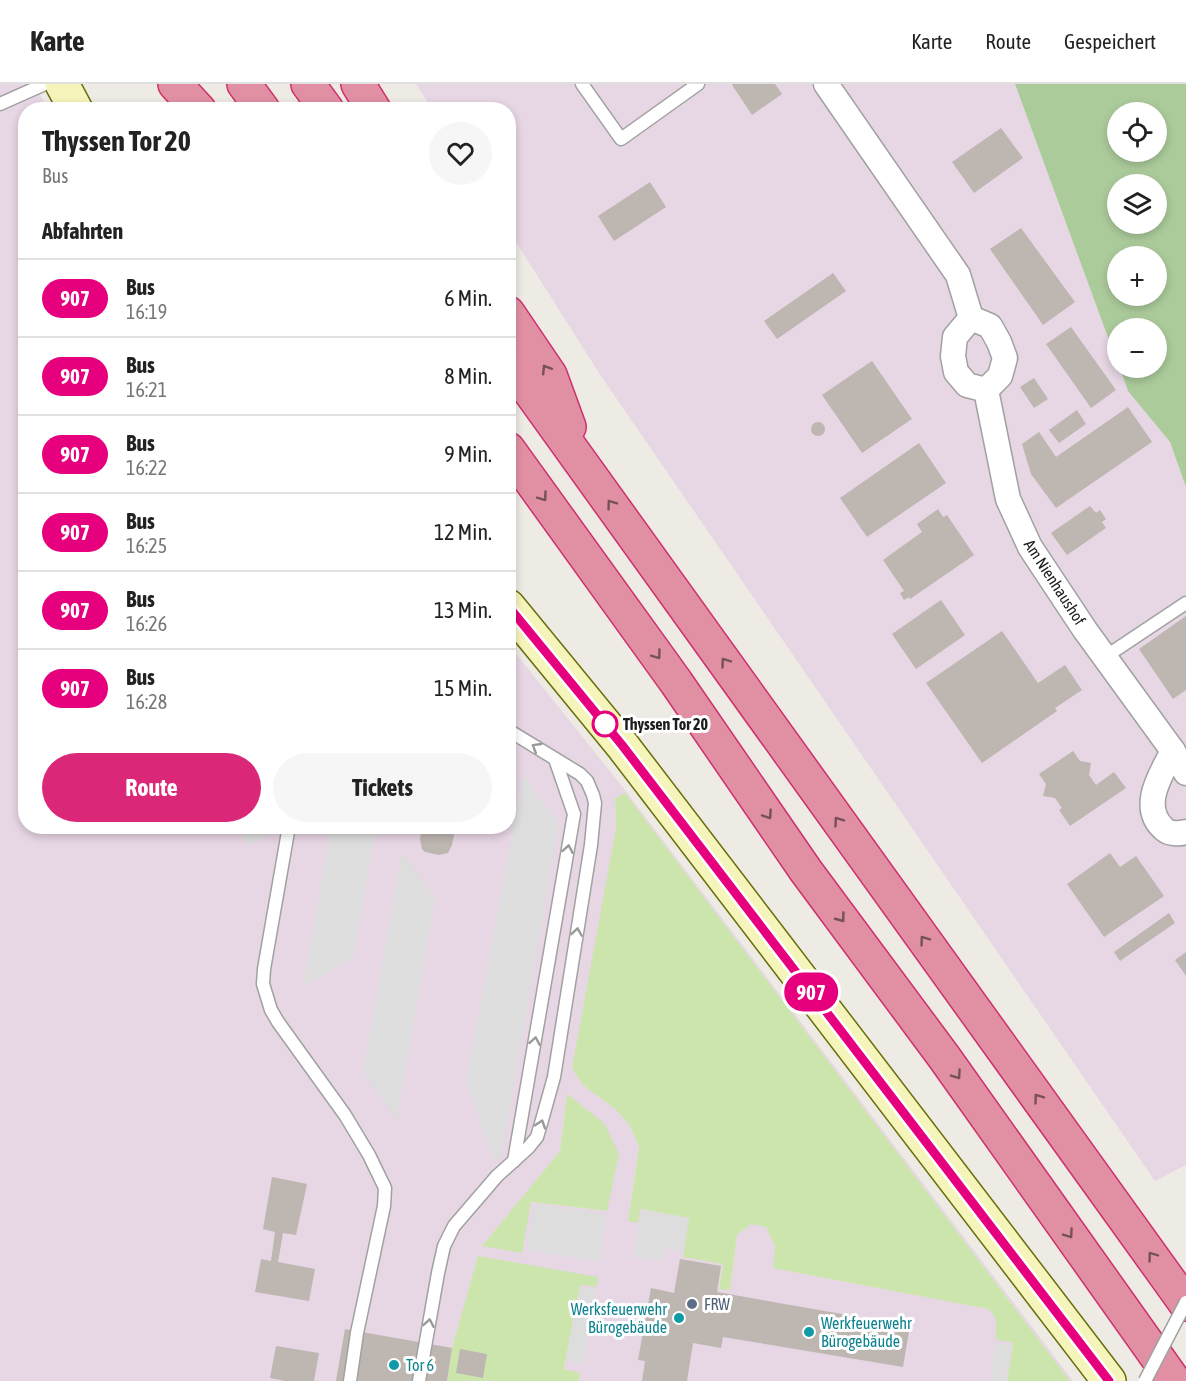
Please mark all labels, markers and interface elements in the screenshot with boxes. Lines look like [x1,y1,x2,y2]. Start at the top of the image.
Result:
text: Karte [30,25,85,57]
text: Karte [911,29,952,53]
text: Route [985,29,1031,53]
text: Gespeichert [1064,29,1156,53]
map controls [1107,102,1167,378]
button: locate [1107,102,1167,162]
button: heart [429,122,492,185]
text: Thyssen Tor 20 [42,125,191,157]
text: Bus [42,164,68,187]
button: layers [1107,174,1167,234]
text: Abfahrten [42,218,123,244]
button: + [1107,246,1167,306]
text: Bus [126,274,155,300]
text: 6 Min. [444,285,492,311]
text: 907 [60,286,90,310]
text: 16:19 [126,300,167,323]
button: − [1107,318,1167,378]
text: Bus [126,352,155,378]
text: 8 Min. [444,363,492,389]
text: 907 [60,364,90,388]
one-way arrow [541,365,553,375]
text: 16:21 [126,378,167,401]
text: Bus [126,430,155,456]
text: 9 Min. [444,441,492,467]
text: 907 [60,442,90,466]
text: 16:22 [126,456,167,479]
one-way arrow [535,490,546,501]
one-way arrow [607,499,618,510]
text: Bus [126,508,155,534]
text: 12 Min. [434,519,492,545]
text: 907 [60,520,90,544]
text: 16:25 [126,534,167,557]
street label: Am Nienhaushof [1021,536,1090,628]
text: Bus [126,586,155,612]
text: 13 Min. [434,597,492,623]
text: 907 [60,598,90,622]
text: 16:26 [126,612,167,635]
one-way arrow [650,648,661,659]
one-way arrow [721,658,732,669]
text: Bus [126,664,155,690]
text: 15 Min. [434,675,492,701]
text: 907 [60,676,90,700]
text: 16:28 [126,690,167,713]
marker: Thyssen Tor 20 [592,711,618,737]
place label: Thyssen Tor 20 [623,715,709,733]
one-way arrow [531,743,542,754]
button: Route [42,753,261,822]
button: Tickets [273,753,492,822]
one-way arrow [761,808,772,819]
one-way arrow [834,816,845,827]
one-way arrow [561,844,574,854]
one-way arrow [834,911,845,922]
one-way arrow [570,928,583,938]
one-way arrow [920,935,931,946]
line badge: 907 [776,972,846,1012]
text: 907 [796,980,826,1004]
one-way arrow [528,1036,541,1046]
one-way arrow [950,1068,961,1079]
one-way arrow [1034,1094,1045,1105]
one-way arrow [534,1119,546,1130]
one-way arrow [1062,1228,1073,1239]
one-way arrow [1148,1252,1159,1263]
place label: FRW [704,1295,730,1313]
marker: FRW [685,1297,699,1311]
place label: Werksfeuerwehr Bürogebäude [571,1300,667,1337]
marker: Werksfeuerwehr Bürogebäude [672,1311,686,1325]
place label: Werkfeuerwehr Bürogebäude [821,1314,912,1351]
one-way arrow [422,1319,435,1329]
marker: Werkfeuerwehr Bürogebäude [802,1325,816,1339]
place label: Tor 6 [406,1356,434,1374]
marker: Tor 6 [387,1358,401,1372]

